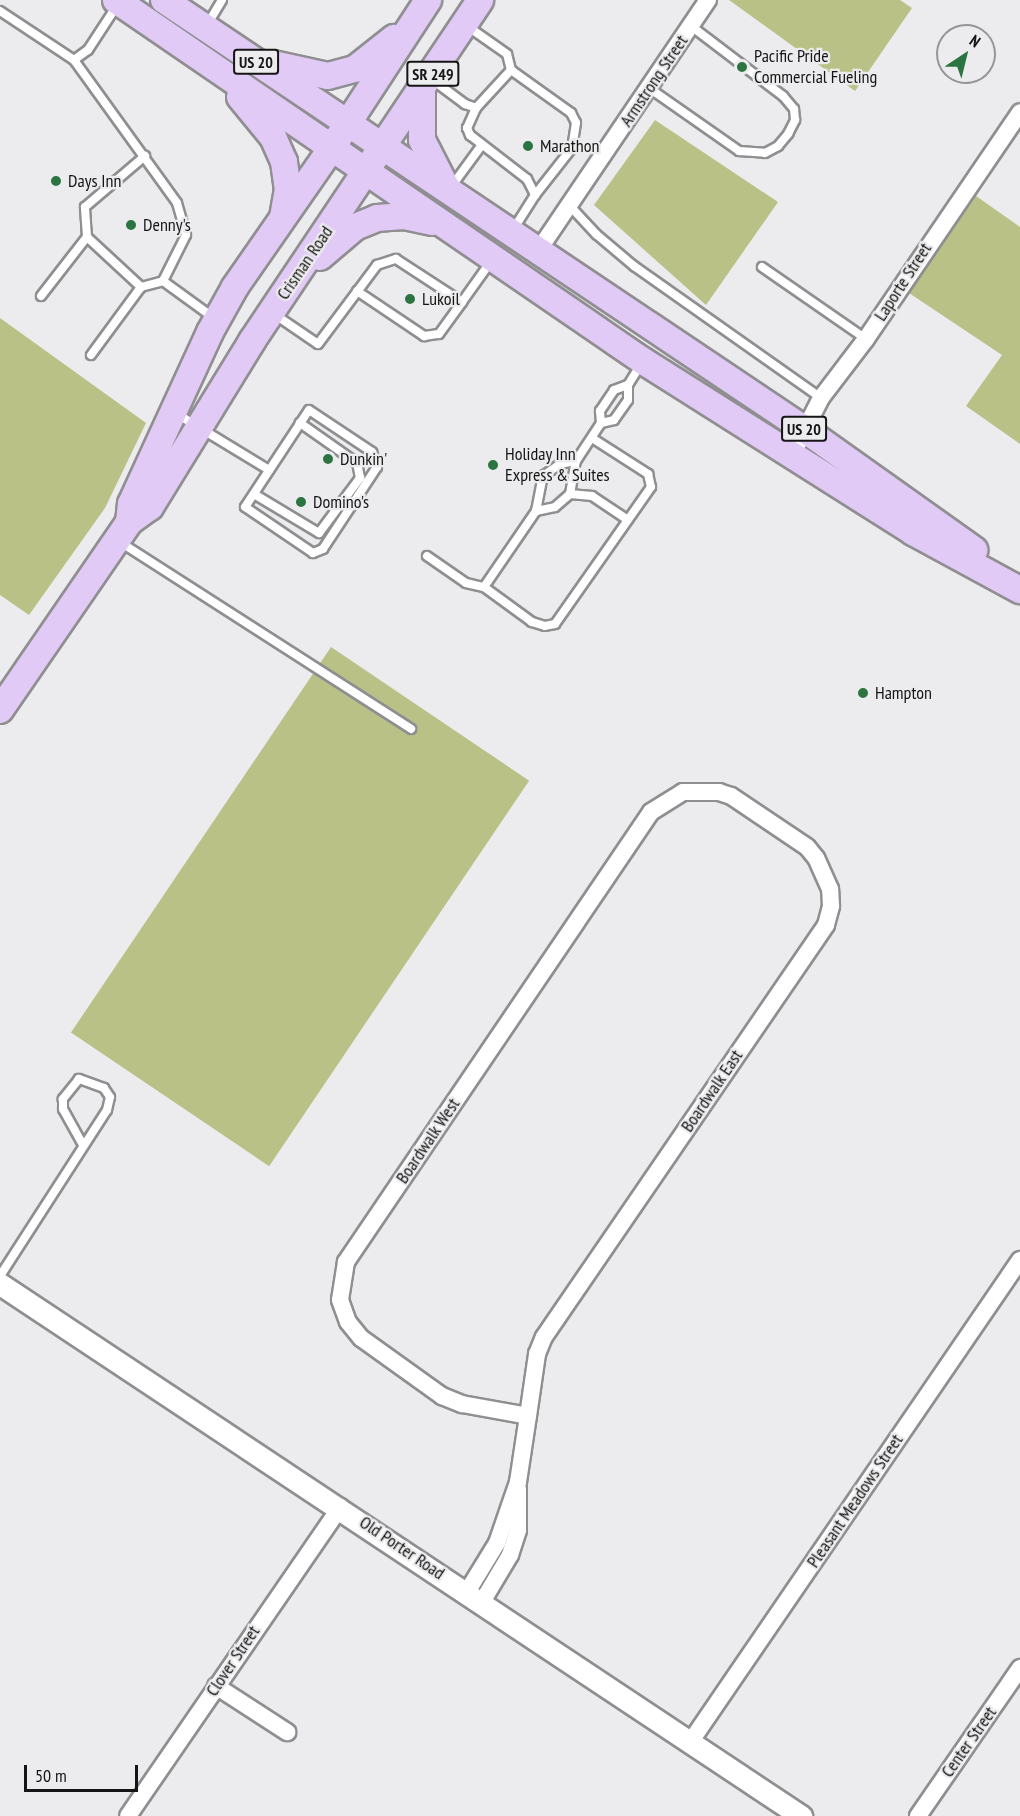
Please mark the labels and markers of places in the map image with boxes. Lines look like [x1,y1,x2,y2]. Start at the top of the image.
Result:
place label: Pacific Pride Commercial Fueling [754,46,877,88]
marker: Pacific Pride Commercial Fueling [735,60,749,74]
place label: Marathon [540,135,599,157]
marker: Marathon [521,139,535,153]
place label: Days Inn [68,170,121,192]
marker: Days Inn [49,174,63,188]
place label: Denny's [143,214,191,236]
marker: Denny's [124,218,138,232]
place label: Lukoil [422,288,460,310]
marker: Lukoil [403,292,417,306]
place label: Holiday Inn Express & Suites [505,444,610,486]
place label: Dunkin' [340,448,387,470]
marker: Dunkin' [321,452,335,466]
marker: Holiday Inn Express & Suites [486,458,500,472]
place label: Domino's [313,491,369,513]
marker: Domino's [294,495,308,509]
place label: Hampton [875,682,932,704]
marker: Hampton [856,686,870,700]

